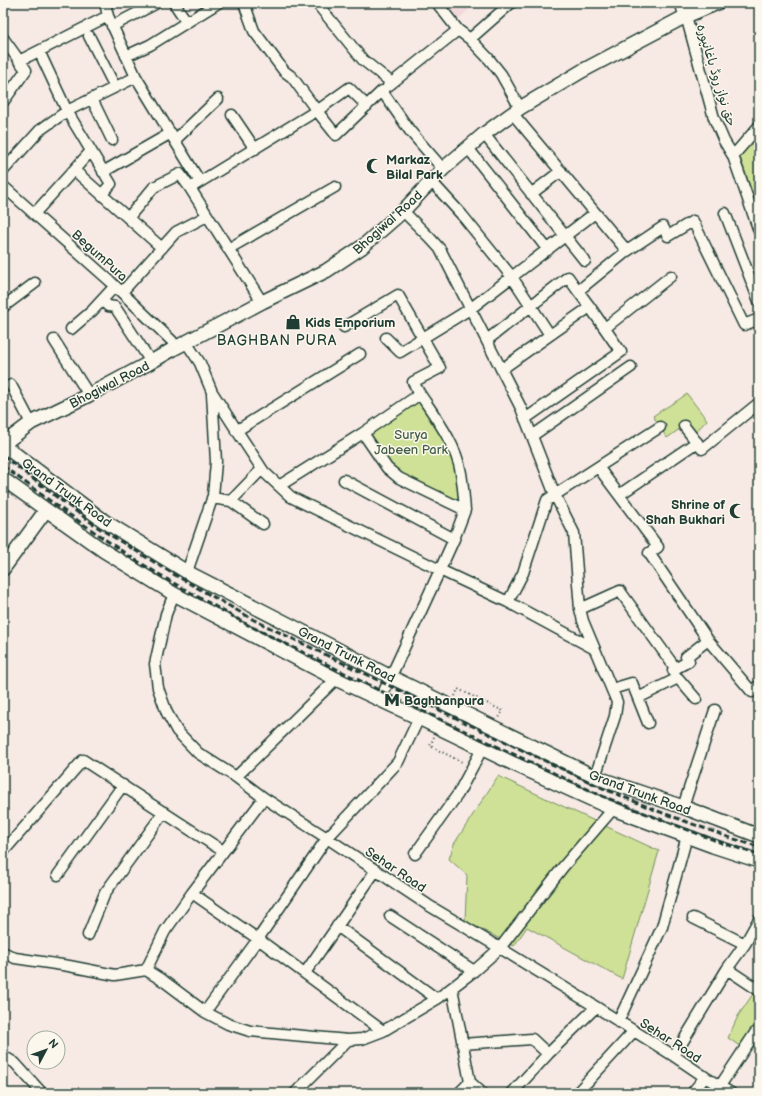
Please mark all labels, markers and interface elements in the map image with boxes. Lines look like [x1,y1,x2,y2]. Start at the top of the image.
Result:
street label: حق نواز روڈ باغانپورہ [693,22,739,129]
place label: Markaz Bilal Park [386,152,443,183]
mosque icon: Markaz Bilal Park [365,157,383,175]
street label: Bhogiwal Road [350,187,426,258]
street label: BegumPura [68,227,130,285]
shop icon: Kids Emporium [284,313,302,331]
place label: Kids Emporium [305,315,395,331]
district label: BAGHBAN PURA [217,332,337,349]
street label: Bhogiwal Road [67,358,152,412]
park label: Surya Jabeen Park [374,427,448,458]
street label: Grand Trunk Road [18,455,114,531]
place label: Shrine of Shah Bukhari [646,497,726,528]
mosque icon: Shrine of Shah Bukhari [728,502,746,520]
street label: Grand Trunk Road [295,623,398,686]
metro station icon: Baghbanpura [383,691,401,709]
place label: Baghbanpura [404,693,484,709]
street label: Grand Trunk Road [587,767,693,819]
street label: Sehar Road [362,844,429,896]
street label: Sehar Road [637,1015,704,1067]
north arrow [26,1030,66,1070]
text: N [46,1036,61,1051]

